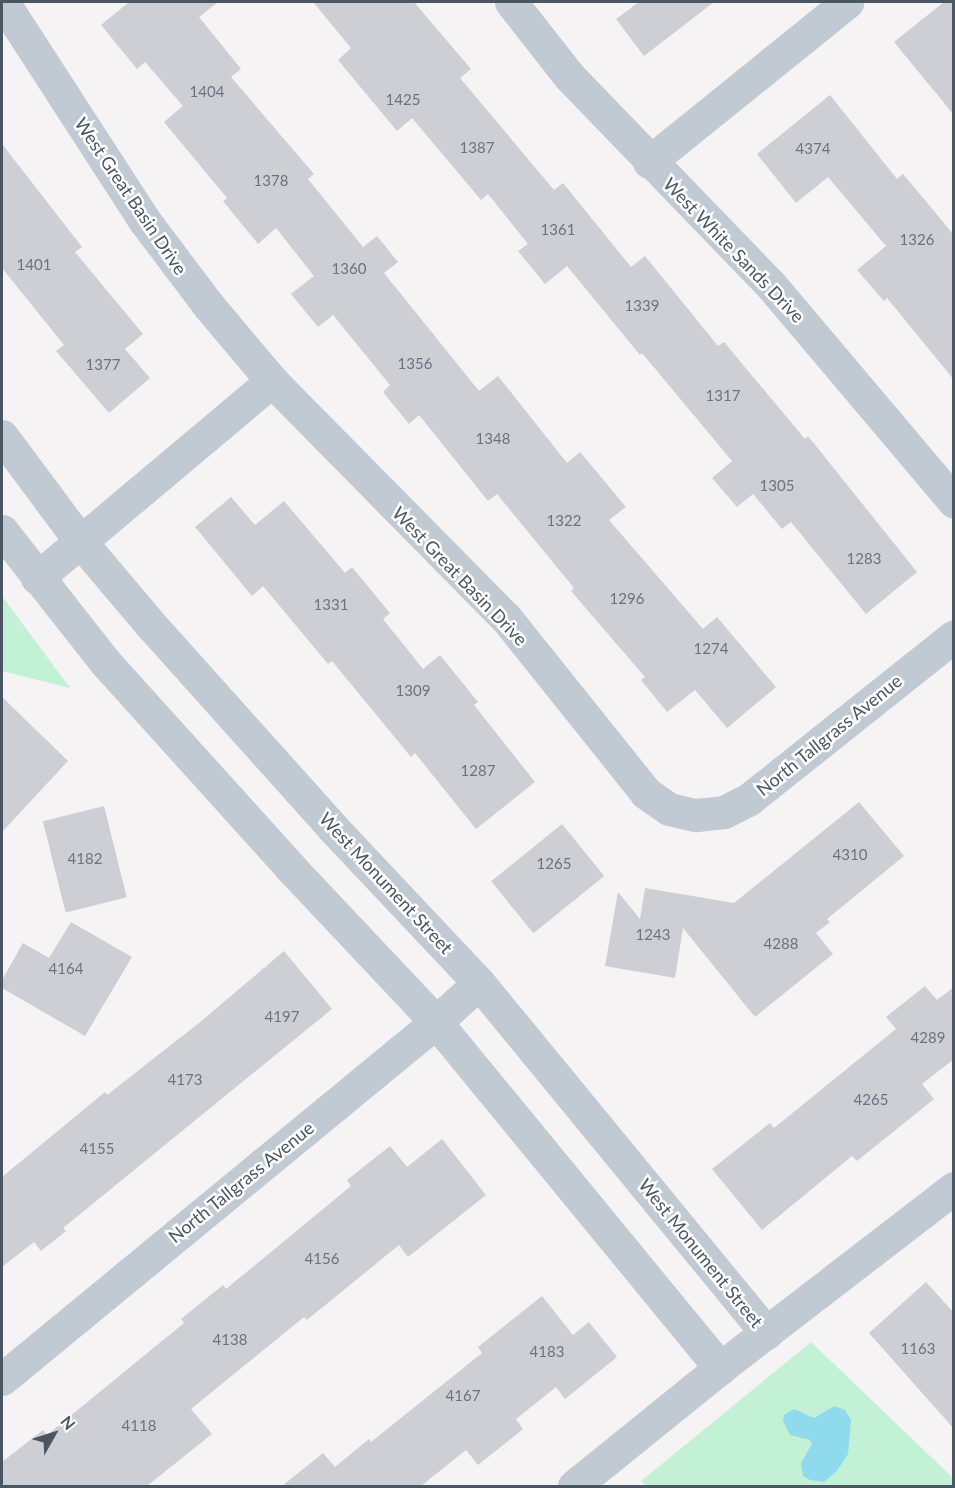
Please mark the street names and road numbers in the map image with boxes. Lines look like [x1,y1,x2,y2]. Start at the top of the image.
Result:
street label: West Great Basin Drive [70,113,192,279]
street label: West White Sands Drive [659,173,809,327]
street label: West Great Basin Drive [388,502,532,650]
street label: North Tallgrass Avenue [752,669,906,801]
street label: West Monument Street [315,808,457,958]
street label: North Tallgrass Avenue [164,1116,318,1248]
street label: West Monument Street [634,1174,768,1332]

